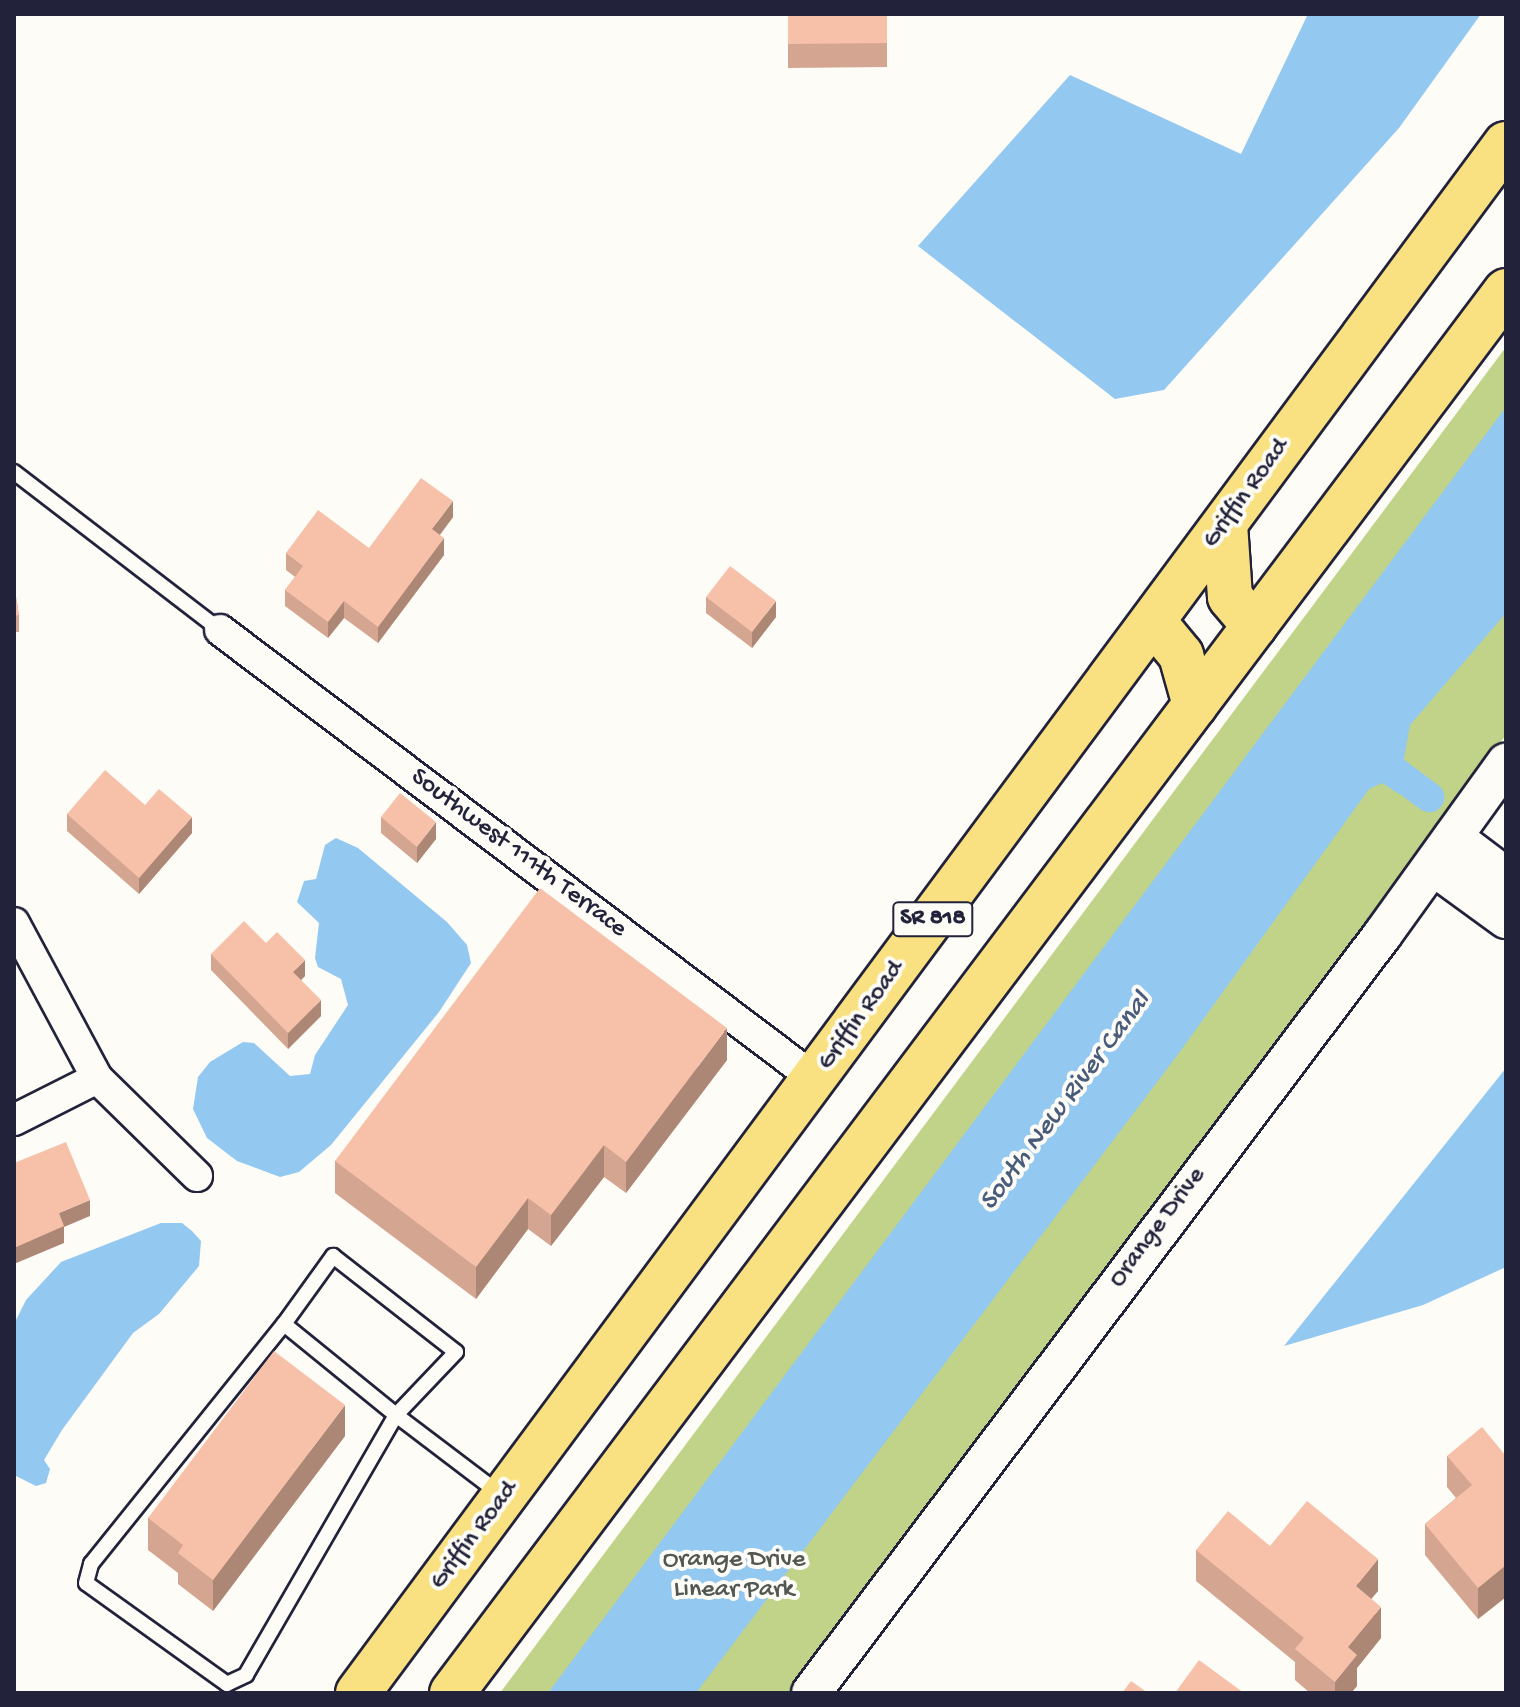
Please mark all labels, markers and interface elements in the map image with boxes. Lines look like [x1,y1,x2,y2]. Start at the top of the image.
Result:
street label: Griffin Road [1197,433,1297,555]
street label: Southwest 111th Terrace [404,762,632,946]
road number: SR 818 [891,899,975,939]
street label: Griffin Road [812,955,912,1077]
water label: South New River Canal [973,986,1159,1218]
street label: Orange Drive [1103,1162,1213,1294]
street label: Griffin Road [424,1475,526,1597]
park label: Orange Drive Linear Park [663,1545,805,1606]

